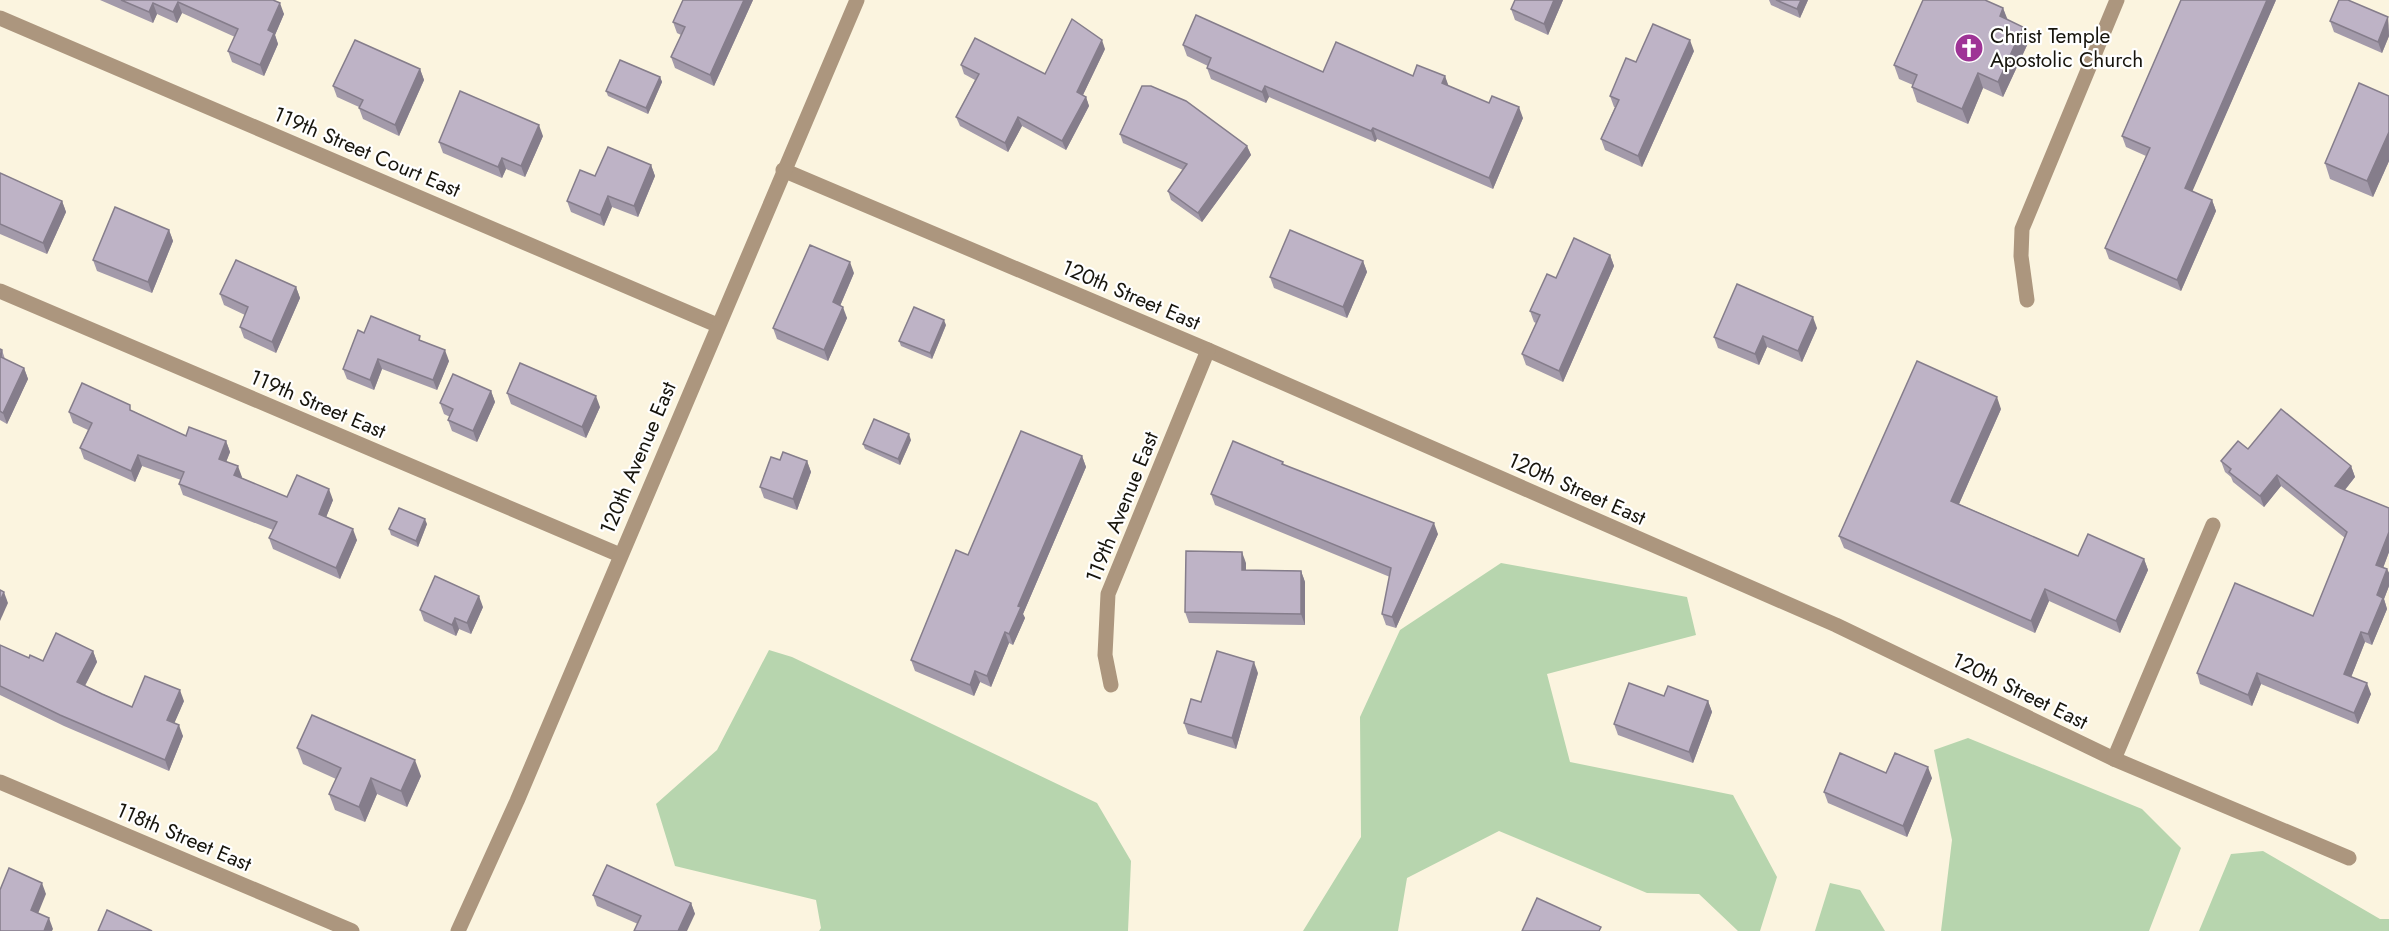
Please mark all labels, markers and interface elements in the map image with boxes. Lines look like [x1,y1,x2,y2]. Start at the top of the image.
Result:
place label: Christ Temple Apostolic Church [1990,21,2143,75]
church icon: Christ Temple Apostolic Church [1953,32,1985,64]
street label: 119th Street Court East [269,99,465,205]
street label: 120th Street East [1057,252,1205,338]
street label: 119th Street East [245,362,391,446]
street label: 120th Avenue East [592,377,684,539]
street label: 119th Avenue East [1078,427,1166,587]
street label: 120th Street East [1503,445,1651,533]
street label: 120th Street East [1947,645,2093,737]
street label: 118th Street East [112,795,256,879]

